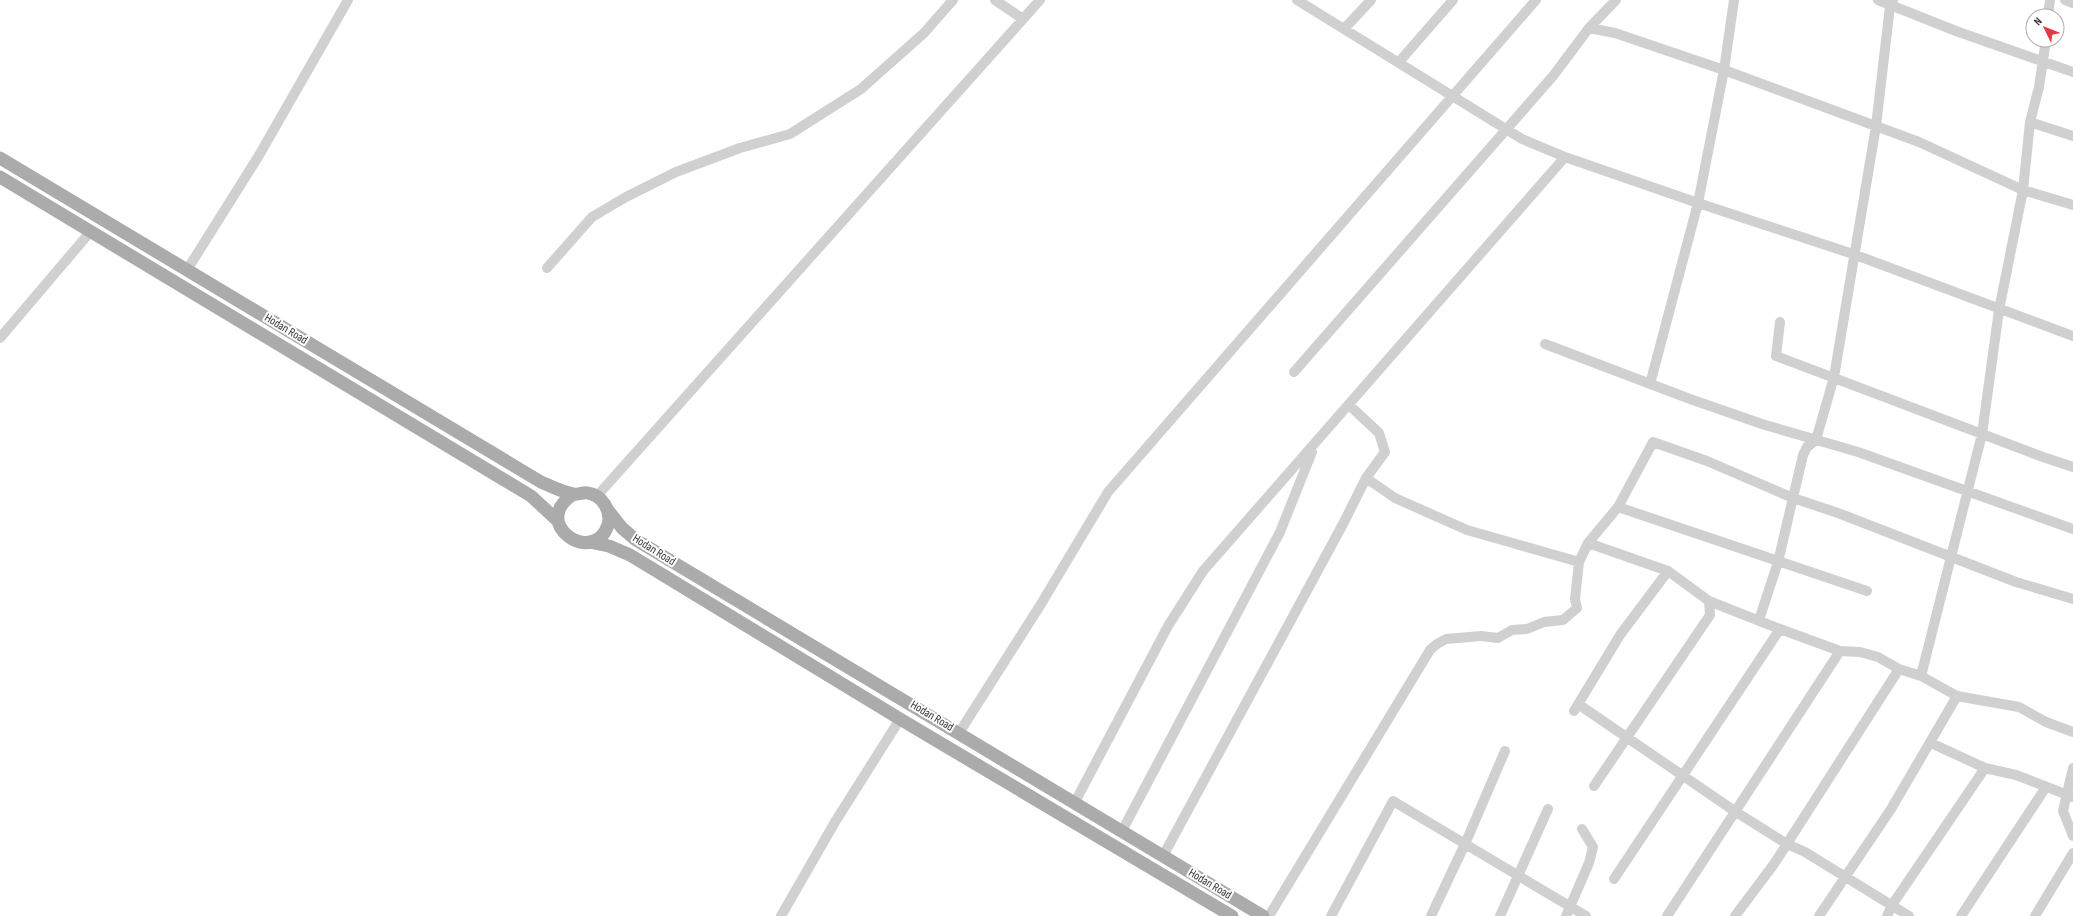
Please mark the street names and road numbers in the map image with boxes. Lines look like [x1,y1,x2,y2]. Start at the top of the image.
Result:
street label: Hodan Road [262,310,310,348]
street label: Hodan Road [630,531,678,569]
street label: Hodan Road [908,697,956,735]
street label: Hodan Road [1186,865,1234,903]

